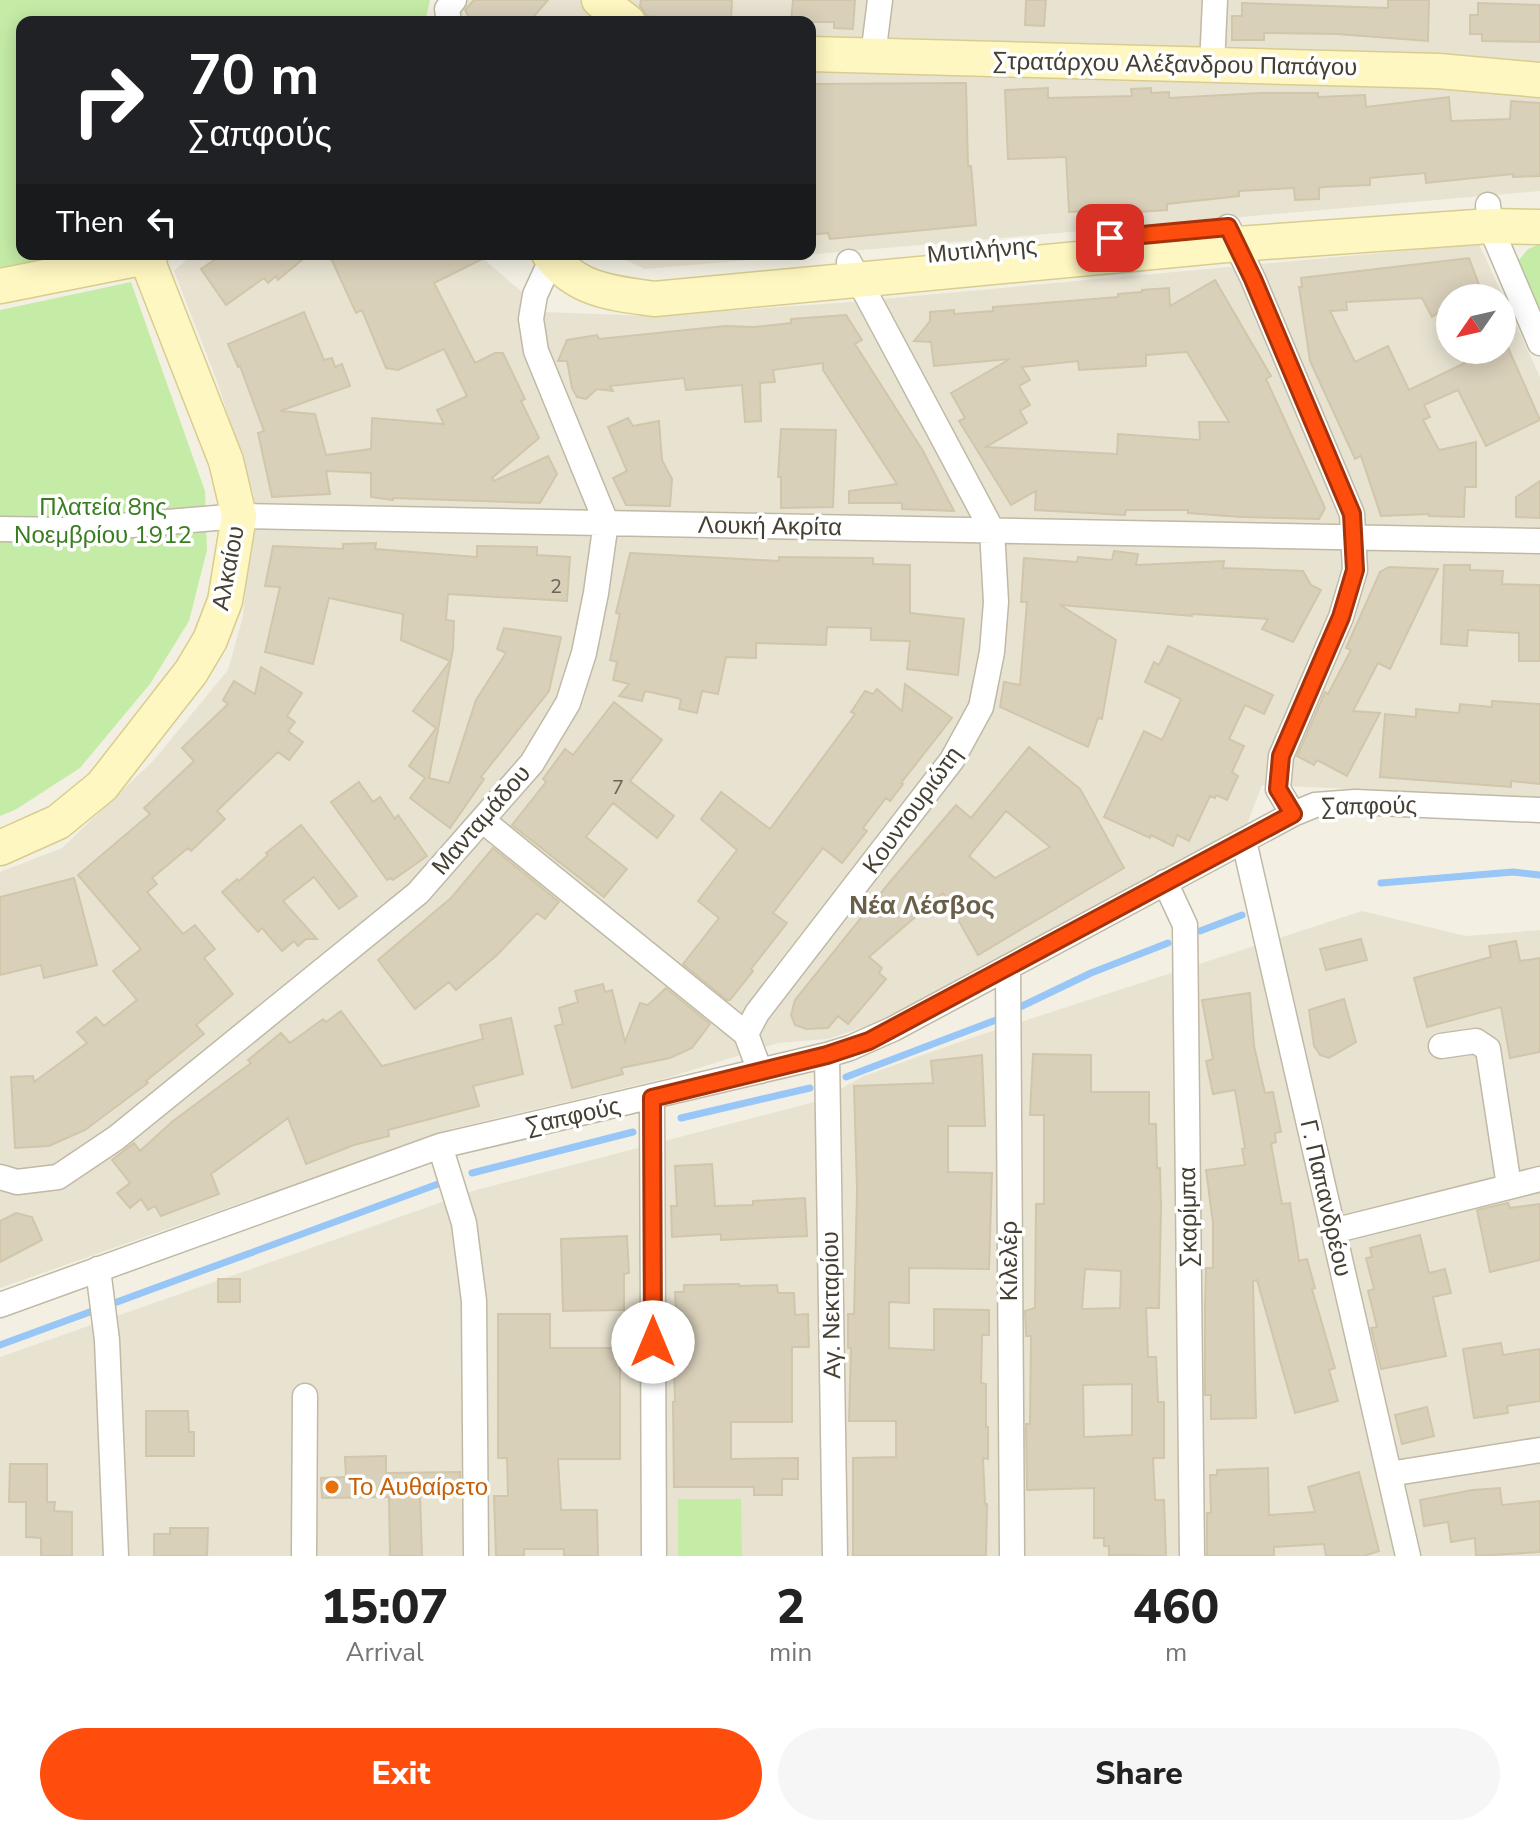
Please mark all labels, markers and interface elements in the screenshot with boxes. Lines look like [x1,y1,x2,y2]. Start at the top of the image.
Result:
text: 70 m [188,37,319,114]
street label: Στρατάρχου Αλέξανδρου Παπάγου [992,45,1358,83]
icon: right [56,48,160,152]
text: Σαπφούς [188,110,332,159]
icon: left [140,200,184,244]
text: Then [56,202,124,243]
pin [1076,204,1144,272]
icon: arrive [1088,216,1132,260]
street label: Μυτιλήνης [926,229,1038,271]
north arrow [1436,284,1516,364]
map controls [1436,284,1516,364]
park label: Πλατεία 8ης Νοεμβρίου 1912 [14,491,192,551]
street label: Λουκή Ακρίτα [698,509,842,543]
street label: Αλκαίου [204,523,252,613]
house number: 2 [550,573,562,600]
street label: Κουντουριώτη [855,740,969,880]
street label: Μανταμάδου [424,758,538,882]
house number: 7 [612,774,624,801]
street label: Σαπφούς [1321,789,1417,823]
district label: Νέα Λέσβος [849,888,995,923]
street label: Σαπφούς [523,1090,623,1142]
street label: Γ. Παπανδρέου [1292,1116,1360,1280]
street label: Σκαρίμπα [1171,1166,1205,1267]
street label: Κιλελέρ [993,1221,1025,1301]
street label: Αγ. Νεκταρίου [814,1231,848,1379]
position arrow [611,1300,695,1384]
place label: Το Αυθαίρετο [348,1471,488,1503]
marker: Το Αυθαίρετο [323,1478,341,1496]
text: 15:07 [321,1574,448,1640]
text: 2 [776,1574,805,1640]
text: 460 [1133,1574,1219,1640]
text: Arrival [345,1635,424,1670]
text: min [769,1635,812,1670]
text: m [1165,1635,1187,1670]
button: Exit [40,1728,762,1820]
button: Share [778,1728,1500,1820]

